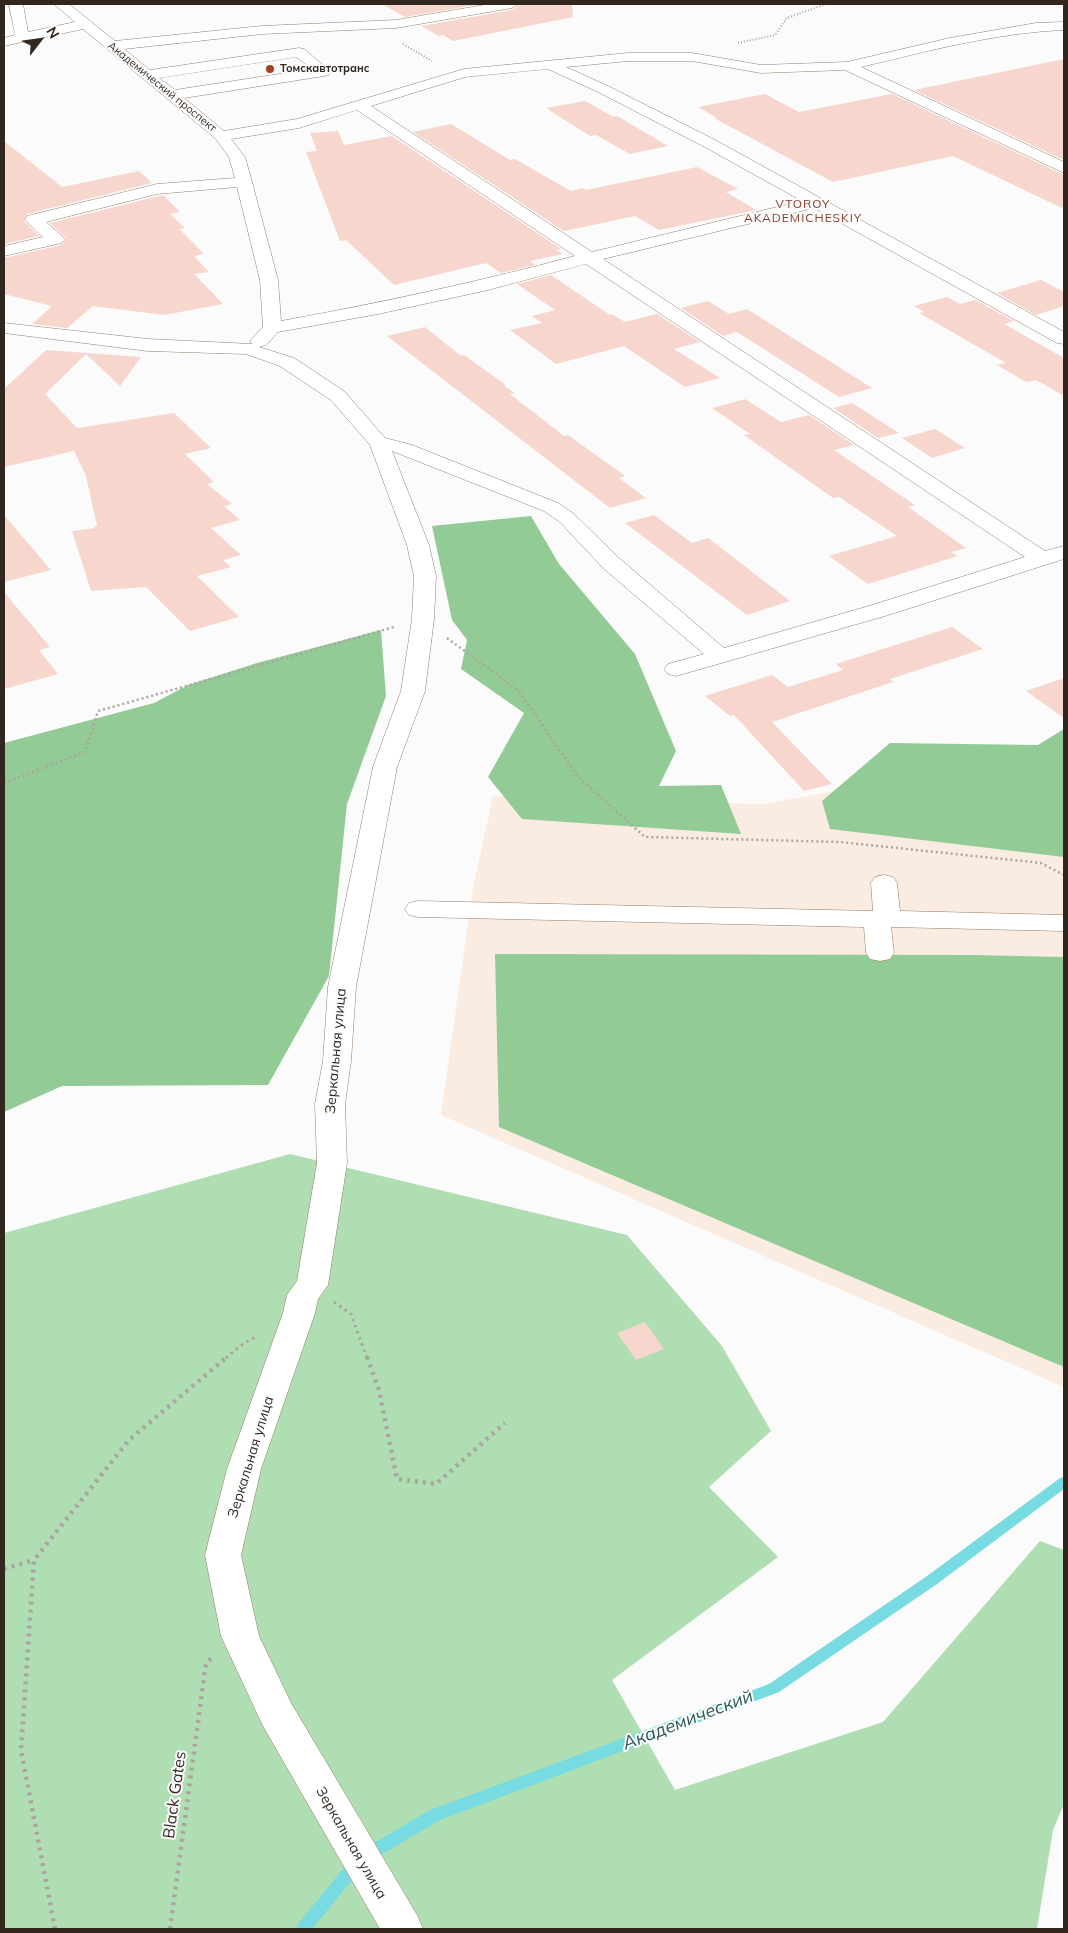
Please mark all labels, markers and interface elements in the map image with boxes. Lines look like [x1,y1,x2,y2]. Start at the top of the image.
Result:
north arrow [15,15,65,65]
text: N [43,23,63,42]
street label: Академический проспект [105,39,219,135]
place label: Томскавтотранс [280,62,369,76]
marker: Томскавтотранс [264,63,276,75]
district label: VTOROY AKADEMICHESKIY [742,197,864,225]
street label: Зеркальная улица [322,987,350,1115]
street label: Зеркальная улица [224,1394,278,1520]
water label: Академический [620,1685,756,1755]
street label: Black Gates [159,1750,191,1840]
street label: Зеркальная улица [312,1784,390,1902]

